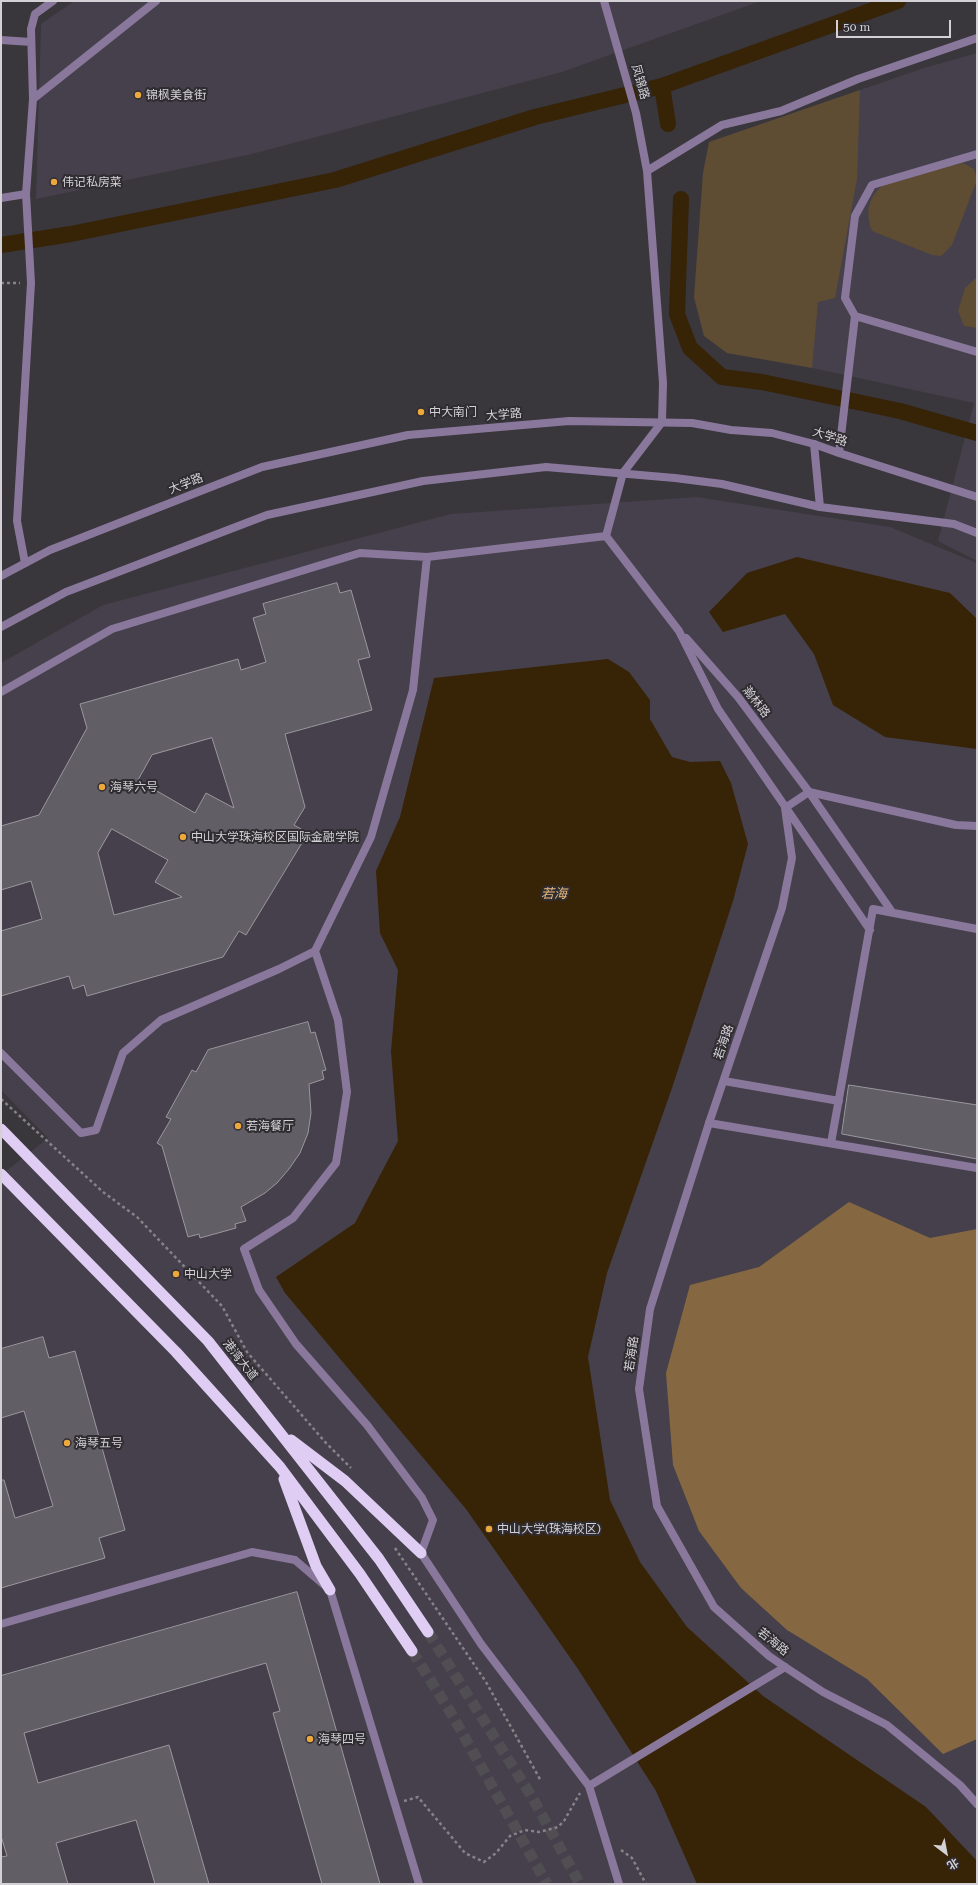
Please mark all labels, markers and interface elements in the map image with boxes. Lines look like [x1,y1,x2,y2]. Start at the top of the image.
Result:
scale bar [838,12,953,38]
text: 50 m [843,20,870,34]
street label: 凤锦路 [628,63,652,101]
place label: 锦枫美食街 [146,88,206,102]
marker: 锦枫美食街 [133,90,143,100]
place label: 伟记私房菜 [62,175,122,189]
marker: 伟记私房菜 [49,177,59,187]
place label: 中大南门 [429,405,477,419]
street label: 大学路 [485,406,523,424]
marker: 中大南门 [416,407,426,417]
street label: 大学路 [811,425,849,449]
street label: 大学路 [167,471,205,497]
street label: 瀚林路 [739,683,773,721]
place label: 海琴六号 [110,780,158,794]
marker: 海琴六号 [97,782,107,792]
place label: 中山大学珠海校区国际金融学院 [191,830,359,844]
marker: 中山大学珠海校区国际金融学院 [178,832,188,842]
water label: 若海 [541,886,567,902]
street label: 若海路 [711,1023,737,1061]
place label: 若海餐厅 [246,1119,294,1133]
marker: 若海餐厅 [233,1121,243,1131]
place label: 中山大学 [184,1267,232,1281]
marker: 中山大学 [171,1269,181,1279]
street label: 若海路 [622,1335,642,1373]
street label: 港湾大道 [220,1337,260,1383]
place label: 海琴五号 [75,1436,123,1450]
marker: 海琴五号 [62,1438,72,1448]
place label: 中山大学(珠海校区) [497,1522,601,1536]
marker: 中山大学(珠海校区) [484,1524,494,1534]
street label: 若海路 [754,1625,792,1659]
place label: 海琴四号 [318,1732,366,1746]
marker: 海琴四号 [305,1734,315,1744]
north arrow [926,1833,966,1873]
text: 北 [945,1855,961,1872]

